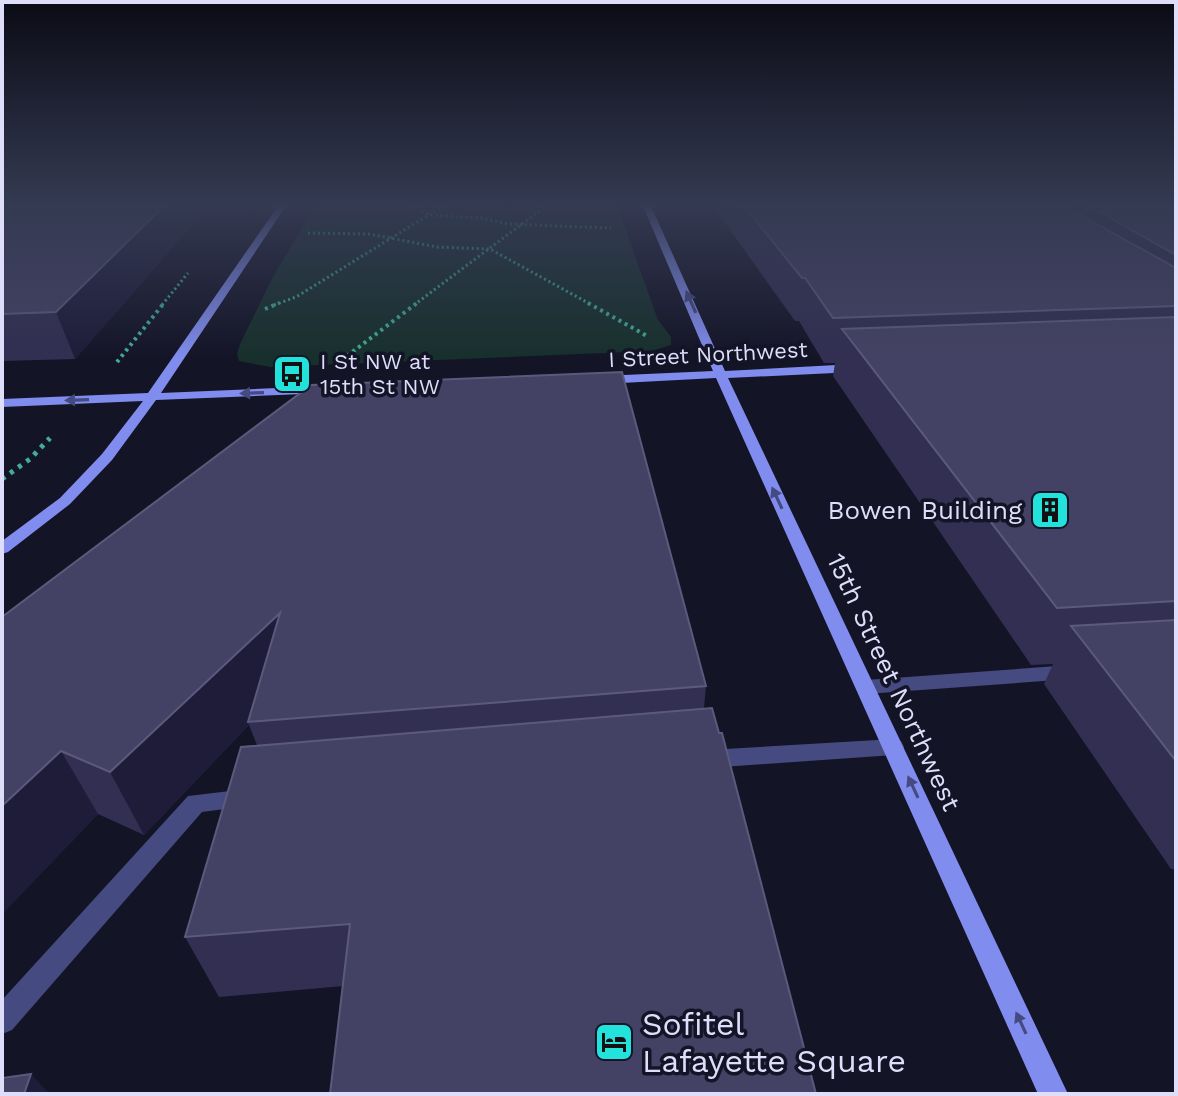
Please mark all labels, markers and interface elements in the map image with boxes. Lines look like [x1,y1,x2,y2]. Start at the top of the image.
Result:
one-way arrow [684,290,697,314]
street label: I Street Northwest [608,337,808,372]
place label: I St NW at 15th St NW [320,349,440,399]
bus stop icon: I St NW at 15th St NW [271,353,313,395]
one-way arrow [239,387,264,400]
one-way arrow [64,394,89,407]
one-way arrow [771,486,784,510]
building icon: Bowen Building [1029,489,1071,531]
place label: Bowen Building [828,495,1022,525]
street label: 15th Street Northwest [821,549,967,815]
one-way arrow [906,775,919,798]
place label: Sofitel Lafayette Square [642,1005,906,1080]
one-way arrow [1014,1011,1028,1035]
hotel icon: Sofitel Lafayette Square [593,1021,635,1063]

